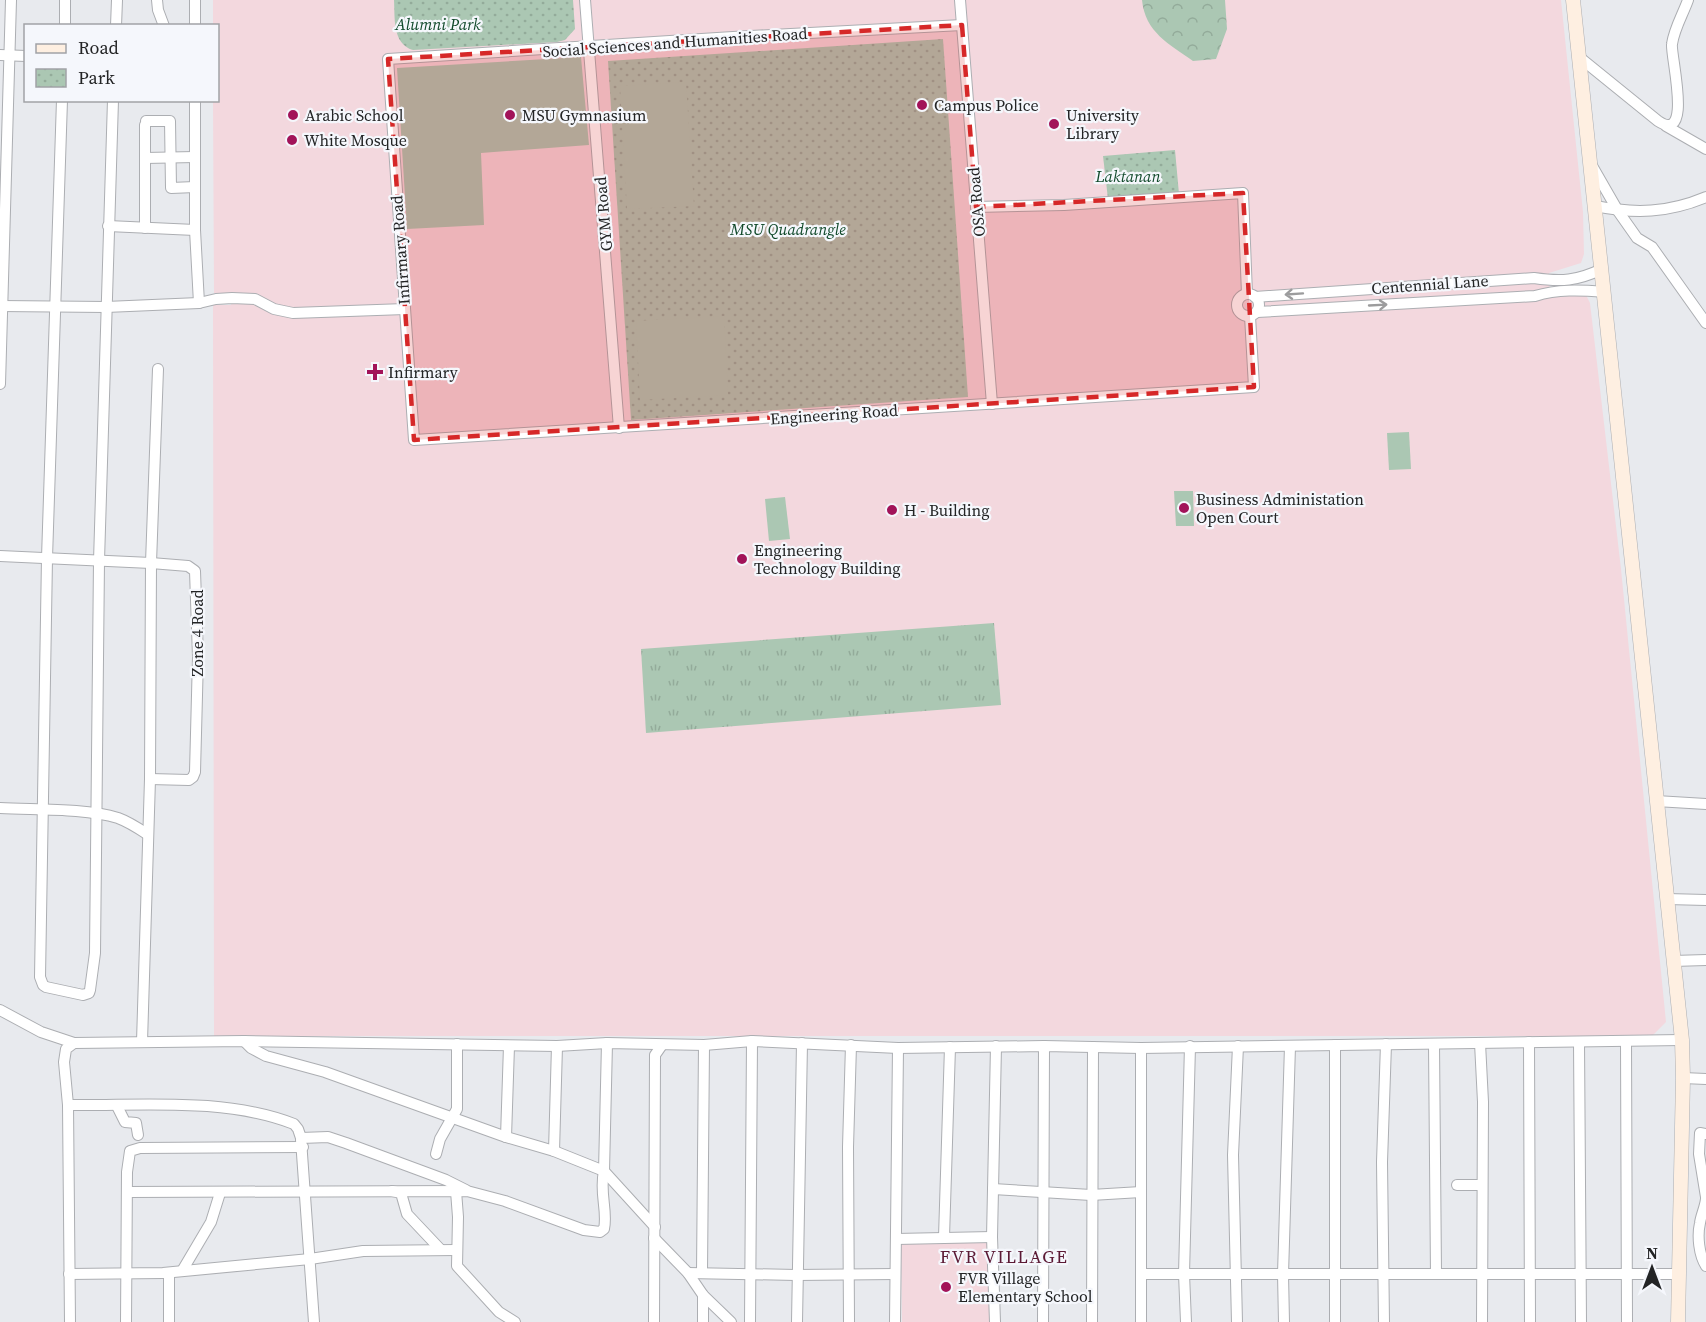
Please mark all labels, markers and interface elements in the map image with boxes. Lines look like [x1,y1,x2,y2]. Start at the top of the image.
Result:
park label: Alumni Park [394,13,481,35]
street label: Social Sciences and Humanities Road [542,22,808,62]
legend [24,24,219,102]
text: Road [78,35,119,60]
text: Park [78,65,115,90]
place label: Campus Police [934,94,1039,116]
marker: Campus Police [915,98,929,112]
place label: Arabic School [305,104,404,126]
place label: MSU Gymnasium [522,104,646,126]
place label: University Library [1066,104,1140,144]
marker: Arabic School [286,108,300,122]
marker: MSU Gymnasium [503,108,517,122]
marker: University Library [1047,117,1061,131]
place label: White Mosque [304,129,407,151]
marker: White Mosque [285,133,299,147]
park label: Laktanan [1095,165,1160,187]
street label: OSA Road [962,166,990,238]
street label: GYM Road [589,176,617,252]
street label: Infirmary Road [385,195,415,305]
park label: MSU Quadrangle [729,218,846,240]
street label: Centennial Lane [1371,269,1489,299]
one-way arrow [1285,288,1305,299]
one-way arrow [1368,299,1388,310]
place label: Infirmary [388,361,459,383]
marker: Infirmary [366,363,384,381]
street label: Engineering Road [769,399,899,429]
place label: Business Administation Open Court [1196,488,1364,528]
place label: H - Building [904,499,990,521]
marker: Business Administation Open Court [1177,501,1191,515]
marker: H - Building [885,503,899,517]
place label: Engineering Technology Building [754,539,901,579]
marker: Engineering Technology Building [735,552,749,566]
street label: Zone 4 Road [186,589,208,677]
north arrow [1622,1238,1682,1298]
text: N [1646,1242,1658,1264]
district label: FVR VILLAGE [940,1244,1068,1269]
place label: FVR Village Elementary School [958,1267,1093,1307]
marker: FVR Village Elementary School [939,1280,953,1294]

